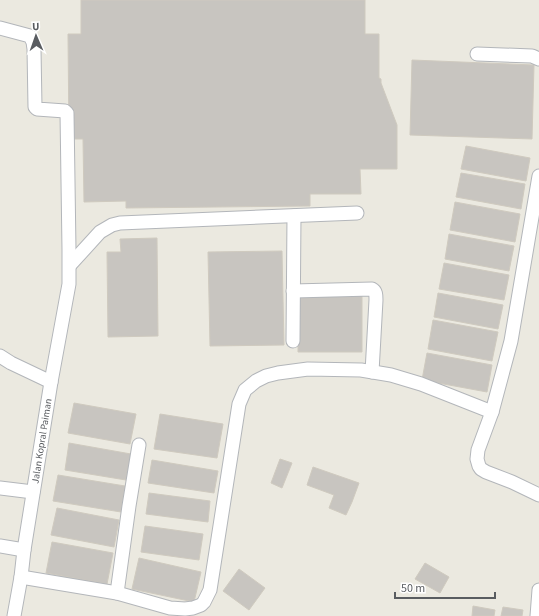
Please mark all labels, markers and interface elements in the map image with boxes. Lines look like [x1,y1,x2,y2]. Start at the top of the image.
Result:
north arrow [16,16,56,56]
text: U [32,19,40,34]
street label: Jalan Kopral Paiman [28,398,56,485]
scale bar [395,574,495,600]
text: 50 m [401,580,425,597]

